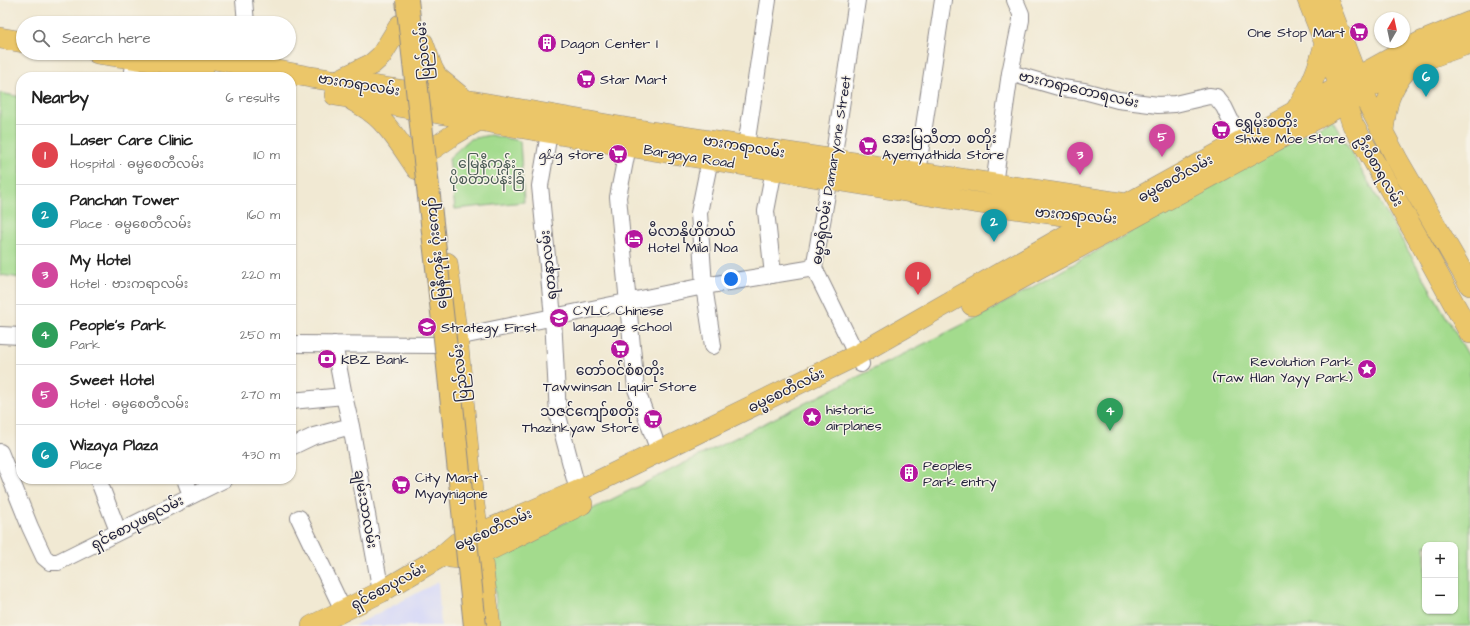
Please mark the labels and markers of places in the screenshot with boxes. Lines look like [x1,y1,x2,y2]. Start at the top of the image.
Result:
supermarket icon: One Stop Mart [1348,21,1370,43]
place label: One Stop Mart [1247,23,1345,43]
building icon: Dagon Center I [536,32,558,54]
place label: Dagon Center I [561,34,658,54]
pin: 6 [1413,64,1439,97]
supermarket icon: Star Mart [575,68,597,90]
place label: Star Mart [600,70,668,90]
place label: ရွှေမိုးစတိုး Shwe Moe Store [1235,112,1346,149]
supermarket icon: ရွှေမိုးစတိုး Shwe Moe Store [1210,119,1232,141]
pin: 5 [1149,124,1175,157]
place label: အေးမြသီတာ စတိုး Ayemyathida Store [882,128,1005,165]
supermarket icon: အေးမြသီတာ စတိုး Ayemyathida Store [857,135,879,157]
pin: 3 [1067,142,1093,175]
supermarket icon: g&g store [607,143,629,165]
place label: g&g store [539,145,604,165]
pin: 2 [981,209,1007,242]
place label: မီလာနိုဟိုတယ် Hotel Mila Noa [648,221,738,258]
hotel icon: မီလာနိုဟိုတယ် Hotel Mila Noa [623,228,645,250]
pin: 1 [905,262,931,295]
place label: CYLC Chinese language school [573,301,672,337]
school or university icon: CYLC Chinese language school [548,307,570,329]
school or university icon: Strategy First [416,316,438,338]
place label: Strategy First [441,318,537,338]
supermarket icon: တော်ဝင်စံစတိုး Tawwinsan Liquir Store [609,338,631,360]
bank icon: KBZ Bank [316,348,338,370]
place label: KBZ Bank [341,350,409,370]
place label: Revolution Park (Taw Hlan Yayy Park) [1213,352,1353,388]
place icon: Revolution Park (Taw Hlan Yayy Park) [1356,358,1378,380]
place label: တော်ဝင်စံစတိုး Tawwinsan Liquir Store [543,360,697,397]
pin: 4 [1097,398,1123,431]
place label: historic airplanes [826,400,882,436]
place label: သဇင်ကျော်စတိုး Thazinkyaw Store [522,401,639,438]
place icon: historic airplanes [801,406,823,428]
supermarket icon: သဇင်ကျော်စတိုး Thazinkyaw Store [642,408,664,430]
place label: Peoples Park entry [923,456,997,492]
building icon: Peoples Park entry [898,462,920,484]
place label: City Mart - Myaynigone [415,468,489,504]
supermarket icon: City Mart - Myaynigone [390,474,412,496]

